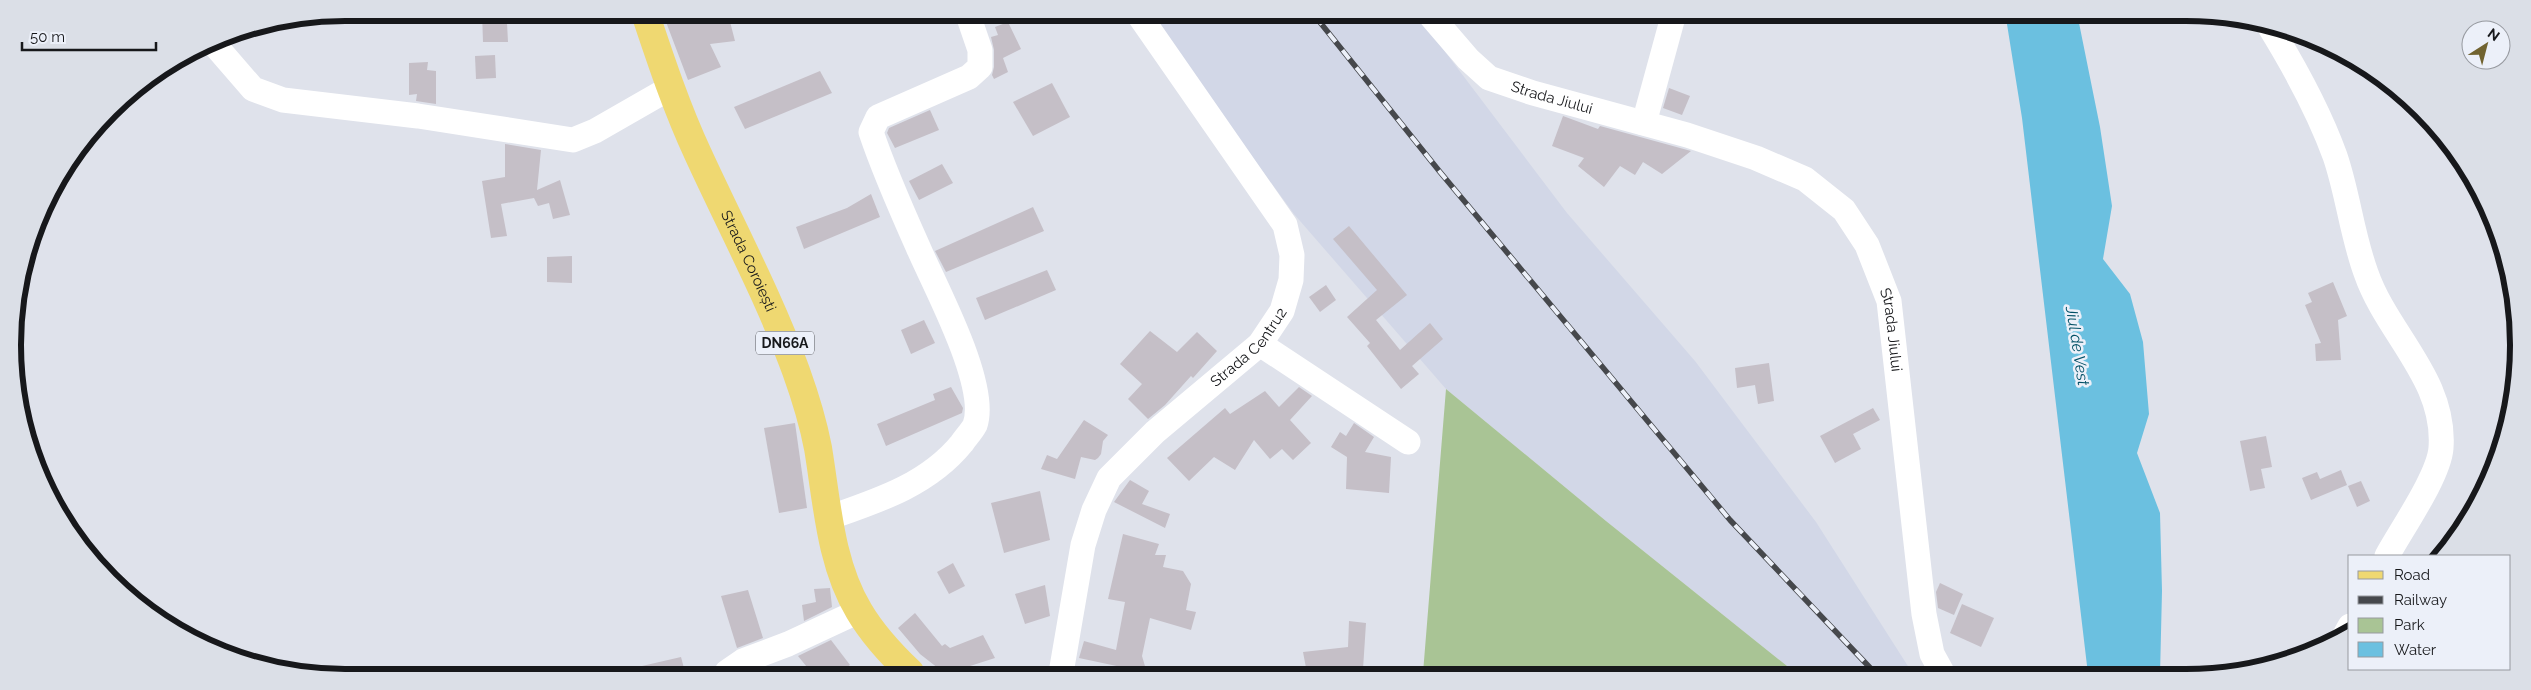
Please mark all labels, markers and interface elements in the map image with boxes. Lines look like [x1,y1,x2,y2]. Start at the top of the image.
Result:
scale bar [22,20,156,52]
north arrow [2461,20,2511,70]
text: N [2485,25,2503,44]
text: 50 m [30,28,65,46]
street label: Strada Jiului [1509,77,1595,118]
street label: Strada Coroiești [717,207,780,314]
street label: Strada Jiului [1876,285,1906,373]
street label: Strada Centru2 [1207,304,1291,391]
water label: Jiul de Vest [2062,304,2093,388]
road number: DN66A [756,332,814,354]
legend [2348,555,2511,670]
text: Road [2394,566,2430,584]
text: Railway [2394,591,2447,609]
text: Park [2394,616,2425,634]
text: Water [2394,641,2437,659]

